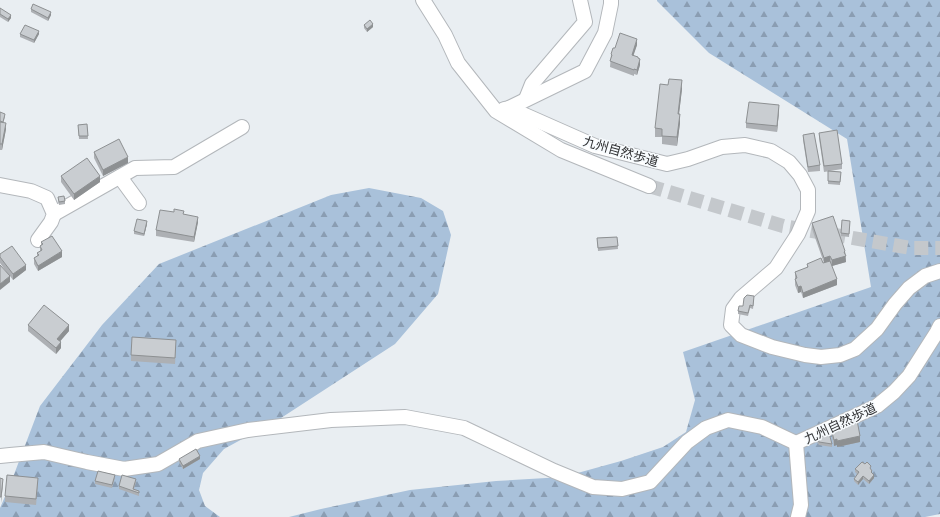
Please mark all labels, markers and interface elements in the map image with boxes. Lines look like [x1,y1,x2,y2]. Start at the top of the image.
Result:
street label: 九州自然歩道 [581,133,661,170]
street label: 九州自然歩道 [801,399,879,448]

